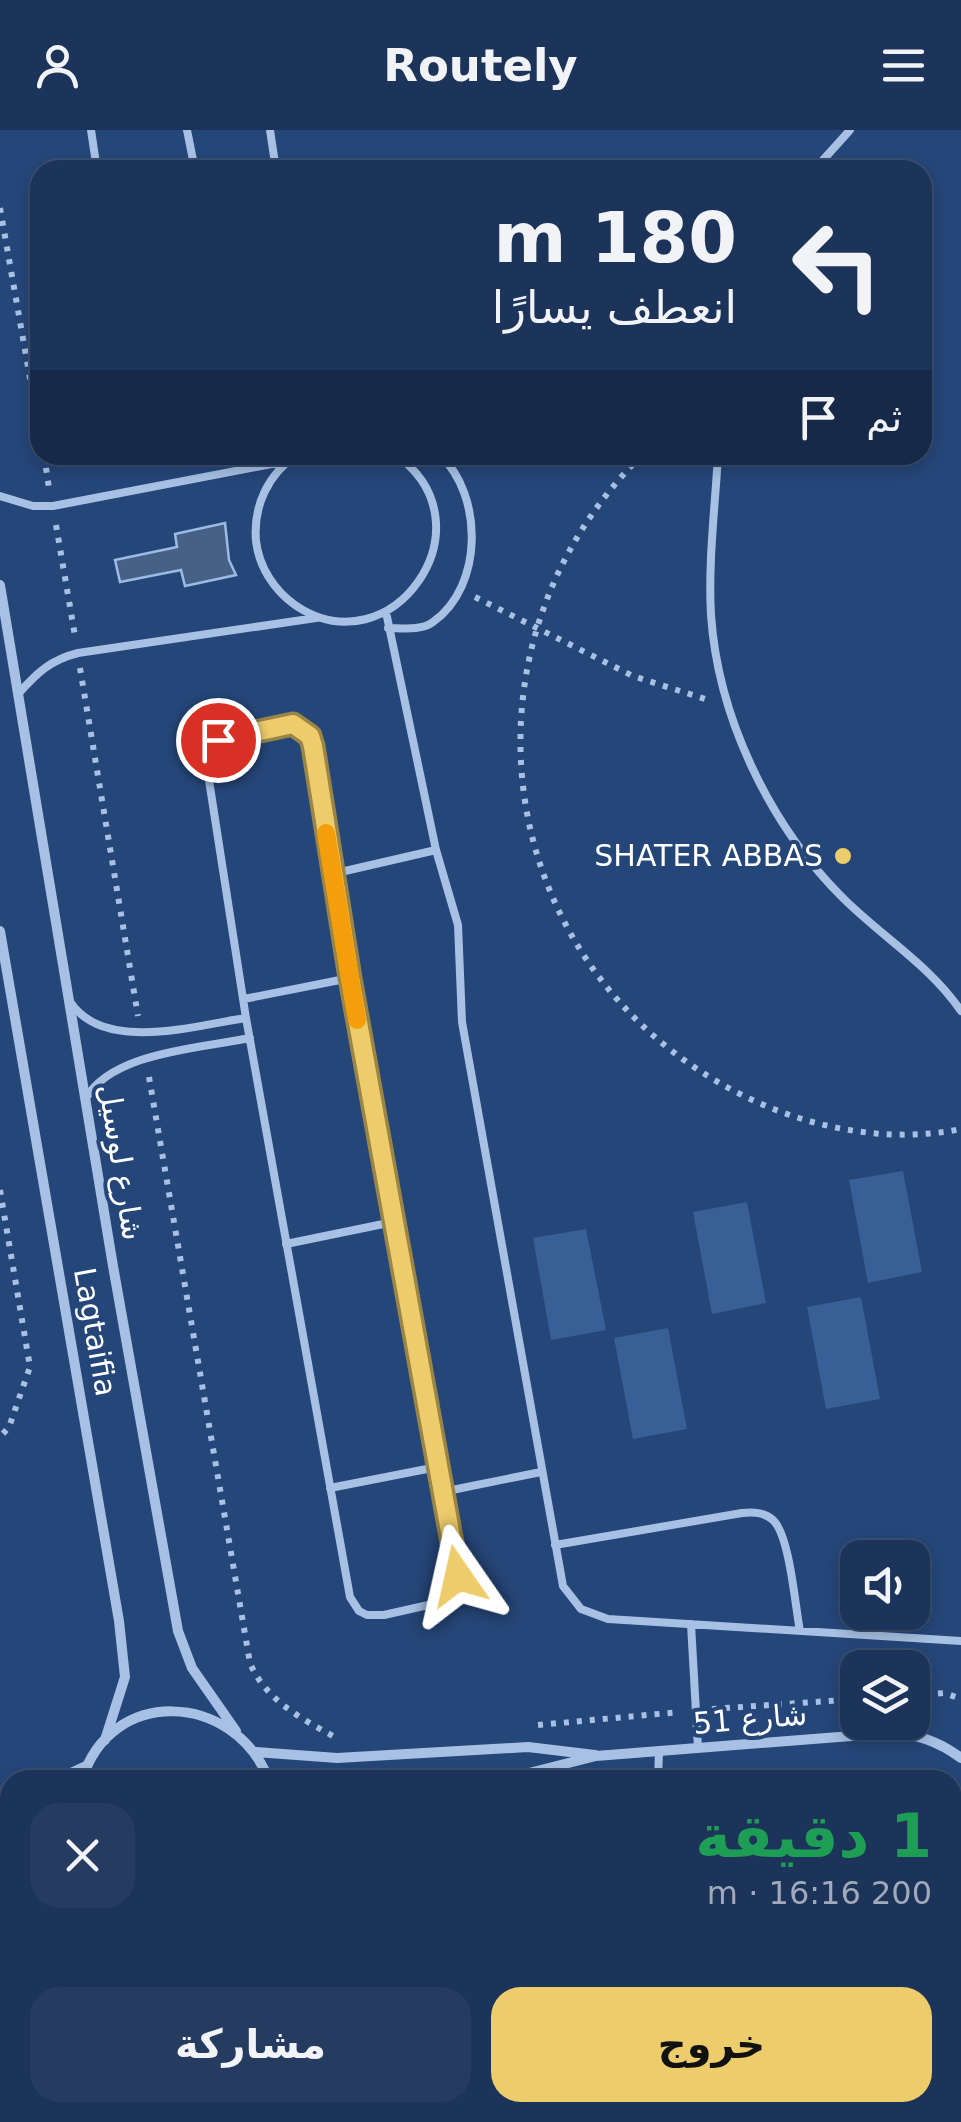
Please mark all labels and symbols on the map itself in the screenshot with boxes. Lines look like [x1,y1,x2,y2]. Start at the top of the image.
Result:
pin [176,698,261,783]
place label: SHATER ABBAS [594,838,823,873]
marker: SHATER ABBAS [832,845,854,867]
street label: شارع لوسيل [92,1081,151,1243]
street label: Lagtaifia [67,1265,124,1399]
position arrow [406,1524,510,1628]
street label: شارع 51 [691,1696,808,1741]

